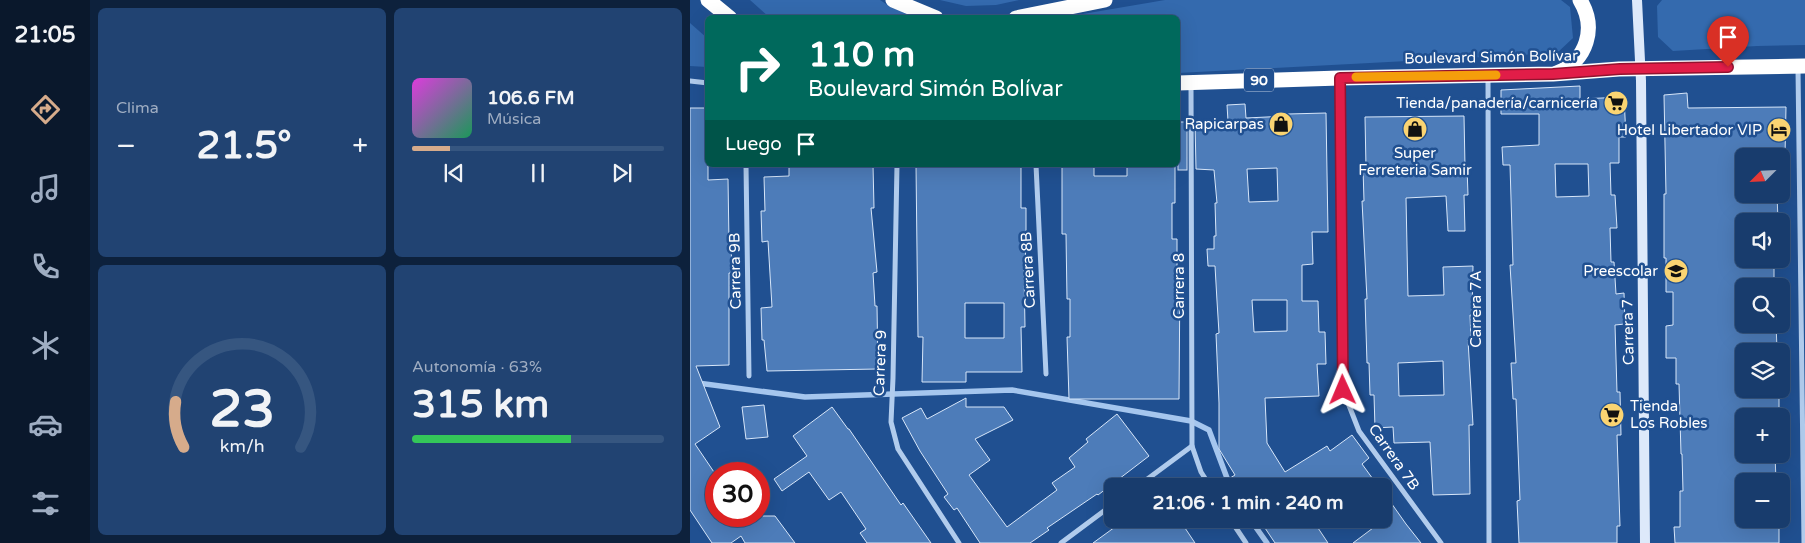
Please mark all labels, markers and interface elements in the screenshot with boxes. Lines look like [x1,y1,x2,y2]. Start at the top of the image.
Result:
pin [1707,16,1749,67]
text: 21:05 [15,22,75,48]
icon: arrive [1714,23,1742,51]
text: 110 m [808,34,915,76]
icon: right [725,35,790,100]
street label: Boulevard Simón Bolívar [1404,46,1578,68]
road number: 90 [1244,68,1274,92]
text: Boulevard Simón Bolívar [808,76,1063,102]
text: 106.6 FM [487,87,575,109]
supermarket icon: Tienda/panadería/carnicería [1603,90,1629,116]
icon: directions [28,92,63,127]
place label: Tienda/panadería/carnicería [1396,94,1598,112]
text: Clima [116,98,159,118]
text: Música [487,109,541,129]
shop icon: Rapicarpas [1268,111,1294,137]
place label: Rapicarpas [1184,115,1264,133]
shop icon: Super Ferreteria Samir [1402,116,1428,142]
hotel icon: Hotel Libertador VIP [1766,117,1792,143]
place label: Hotel Libertador VIP [1617,121,1762,139]
text: 21.5° [197,123,292,169]
text: − [116,129,136,163]
text: + [352,129,368,163]
icon: arrive [792,130,820,158]
text: Luego [725,133,782,155]
place label: Super Ferreteria Samir [1358,144,1472,179]
north arrow [1735,148,1790,202]
map controls [1735,148,1790,528]
icon: previous [440,159,468,187]
icon: pause [524,159,552,187]
icon: next [608,159,636,187]
icon: music [28,171,63,206]
button: sound [1735,213,1790,268]
street label: Carrera 8B [1017,231,1039,309]
street label: Carrera 9B [725,233,745,309]
icon: phone [28,249,63,284]
street label: Carrera 8 [1170,253,1188,319]
school or university icon: Preescolar [1663,258,1689,284]
place label: Preescolar [1583,262,1658,280]
street label: Carrera 7A [1467,270,1485,348]
button: search [1735,278,1790,333]
street label: Carrera 7 [1618,299,1638,365]
icon: climate [28,328,63,363]
street label: Carrera 9 [870,330,890,396]
button: layers [1735,343,1790,398]
text: Autonomía · 63% [412,357,542,377]
position arrow [1316,363,1368,415]
text: 23 [209,378,275,441]
text: 315 km [412,382,549,428]
place label: Tienda Los Robles [1630,397,1708,432]
supermarket icon: Tienda Los Robles [1599,402,1625,428]
icon: car [28,407,63,442]
button: + [1735,408,1790,463]
street label: Carrera 7B [1365,420,1423,494]
text: km/h [220,436,264,457]
speed limit sign: 30 [705,462,770,527]
button: − [1735,473,1790,528]
icon: filters [28,486,63,521]
text: 21:06 · 1 min · 240 m [1152,492,1344,514]

